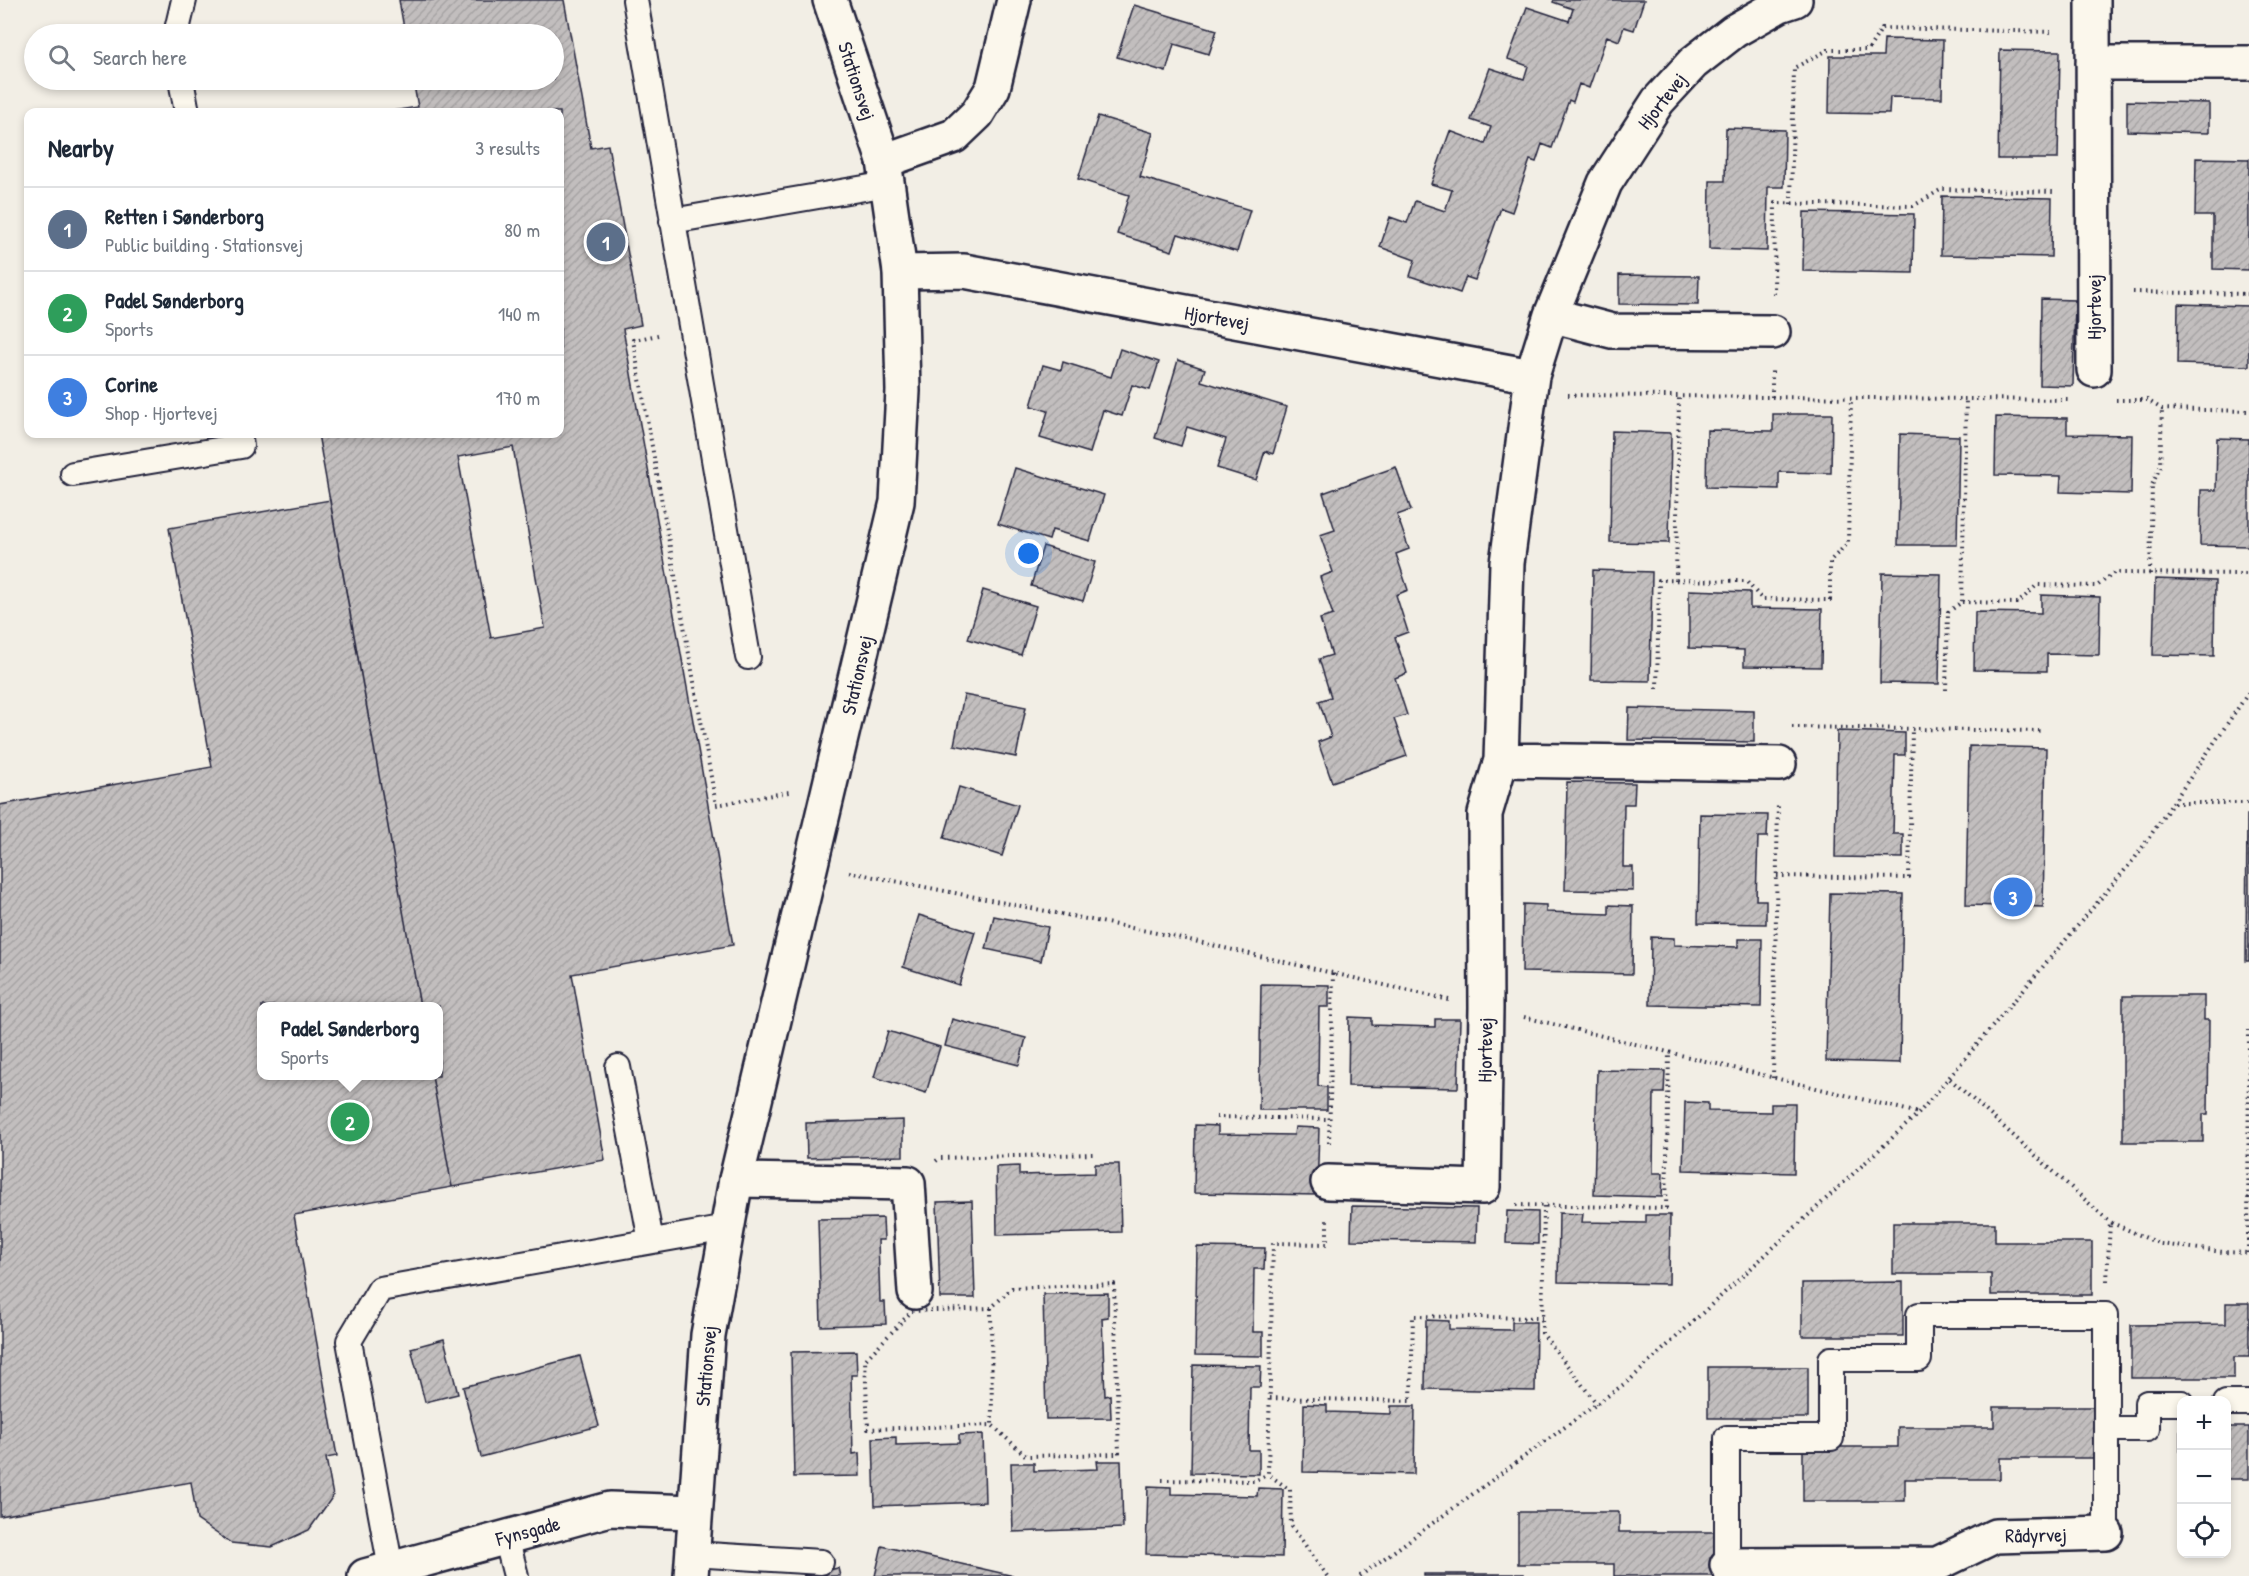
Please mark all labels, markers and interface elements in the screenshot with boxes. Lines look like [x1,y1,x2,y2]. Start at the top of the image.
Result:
search box [24,24,564,90]
street label: Stationsvej [832,38,883,123]
icon: search [45,41,78,74]
text: Search here [93,42,187,72]
street label: Hjortevej [1631,67,1692,135]
text: Nearby [48,130,114,165]
text: 3 results [475,134,540,161]
text: Retten i Sønderborg [105,201,264,231]
text: 1 [64,216,71,243]
text: 80 m [504,216,540,243]
pin: 1 [586,220,626,264]
text: Public building · Stationsvej [105,231,303,258]
street label: Hjortevej [2080,274,2107,340]
text: Padel Sønderborg [105,285,244,315]
street label: Hjortevej [1183,299,1252,336]
text: 2 [63,300,72,327]
text: 140 m [498,300,540,327]
text: Sports [105,315,153,342]
text: Corine [105,369,158,399]
text: 3 [63,384,72,411]
text: 170 m [496,384,540,411]
text: Shop · Hjortevej [105,399,218,426]
your location [1014,539,1043,568]
street label: Stationsvej [834,633,879,717]
pin: 3 [1994,874,2032,920]
popup [257,1002,443,1080]
text: Padel Sønderborg [281,1013,419,1043]
street label: Hjortevej [1470,1017,1499,1083]
text: Sports [281,1043,329,1070]
pin: 2 [330,1100,370,1144]
street label: Stationsvej [689,1325,722,1407]
map controls [2177,1396,2231,1558]
button: + [2177,1396,2231,1450]
button: − [2177,1450,2231,1504]
button: locate [2177,1504,2231,1558]
street label: Fynsgade [492,1509,563,1552]
street label: Rådyrvej [2005,1520,2067,1549]

